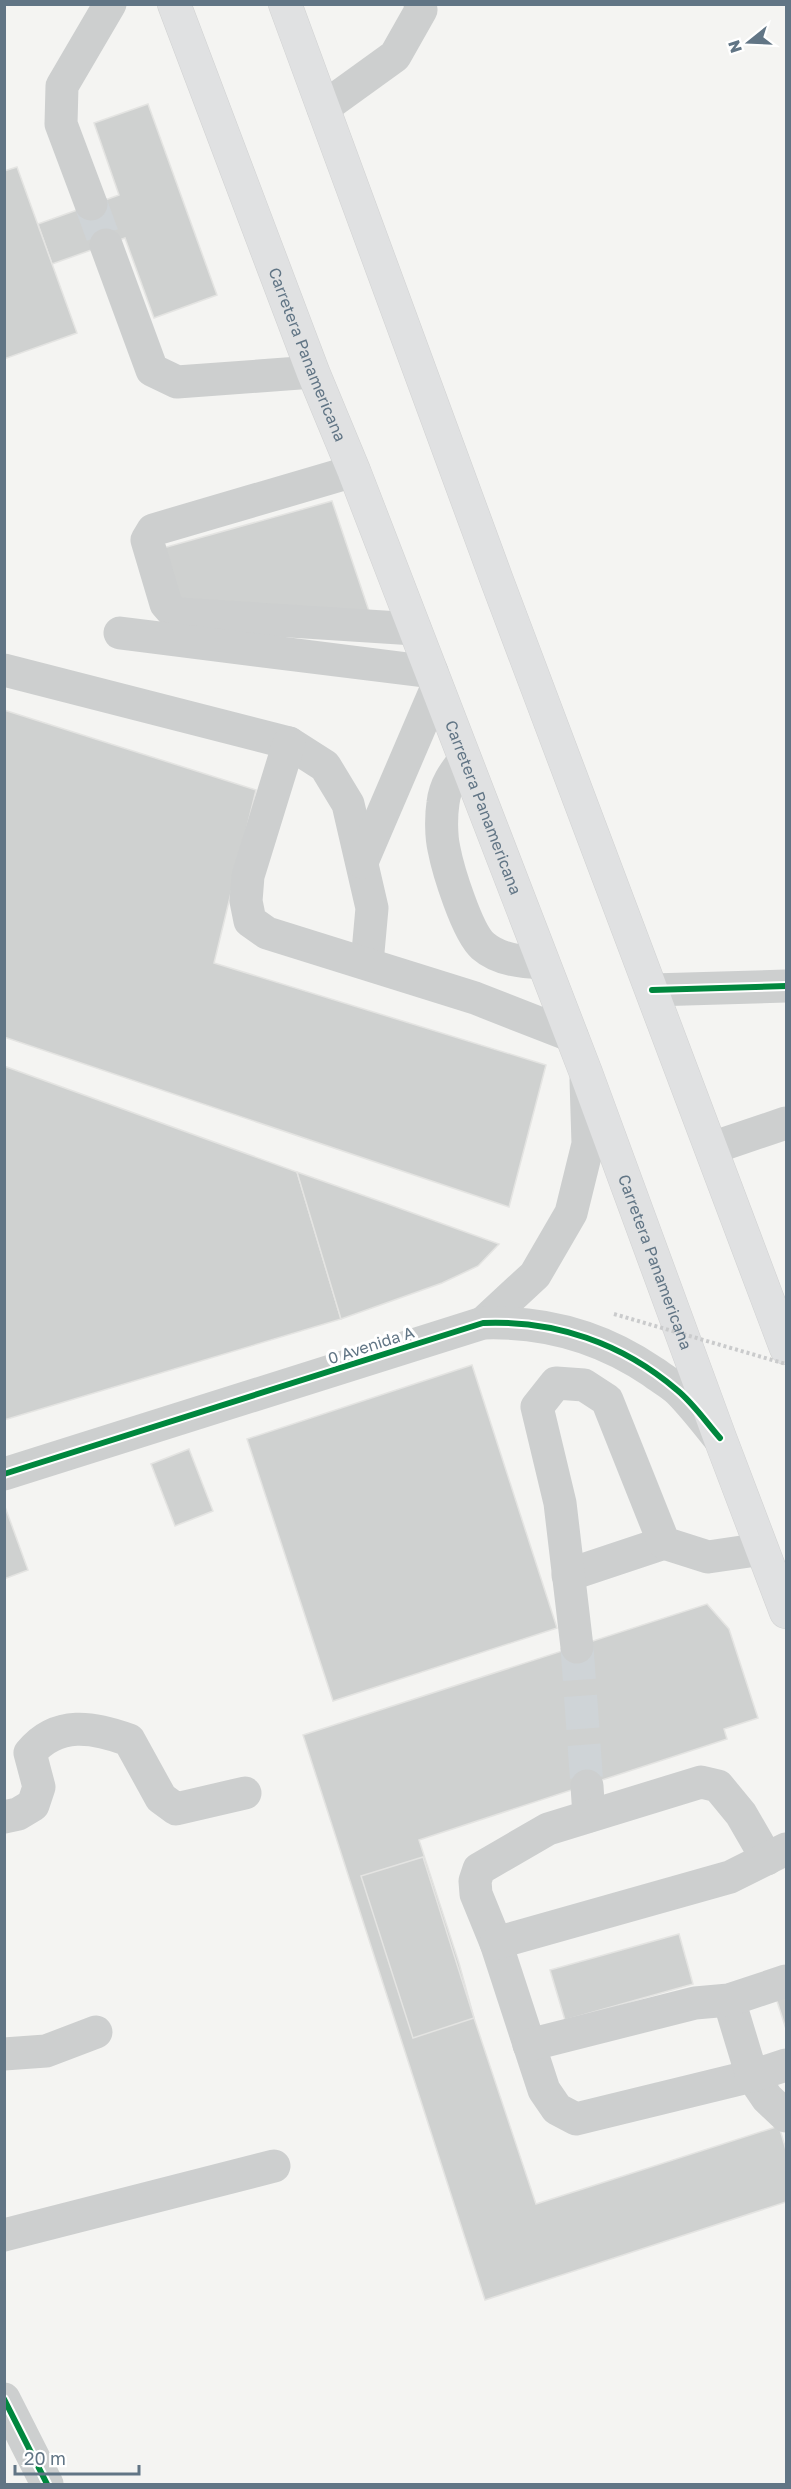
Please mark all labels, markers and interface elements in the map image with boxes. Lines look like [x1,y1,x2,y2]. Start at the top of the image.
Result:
north arrow [719,12,779,72]
text: N [723,38,746,56]
street label: Carretera Panamericana [264,265,351,444]
street label: Carretera Panamericana [441,717,526,897]
street label: Carretera Panamericana [614,1172,697,1352]
street label: 0 Avenida A [325,1322,417,1368]
scale bar [15,2438,140,2476]
text: 20 m [24,2447,66,2469]

